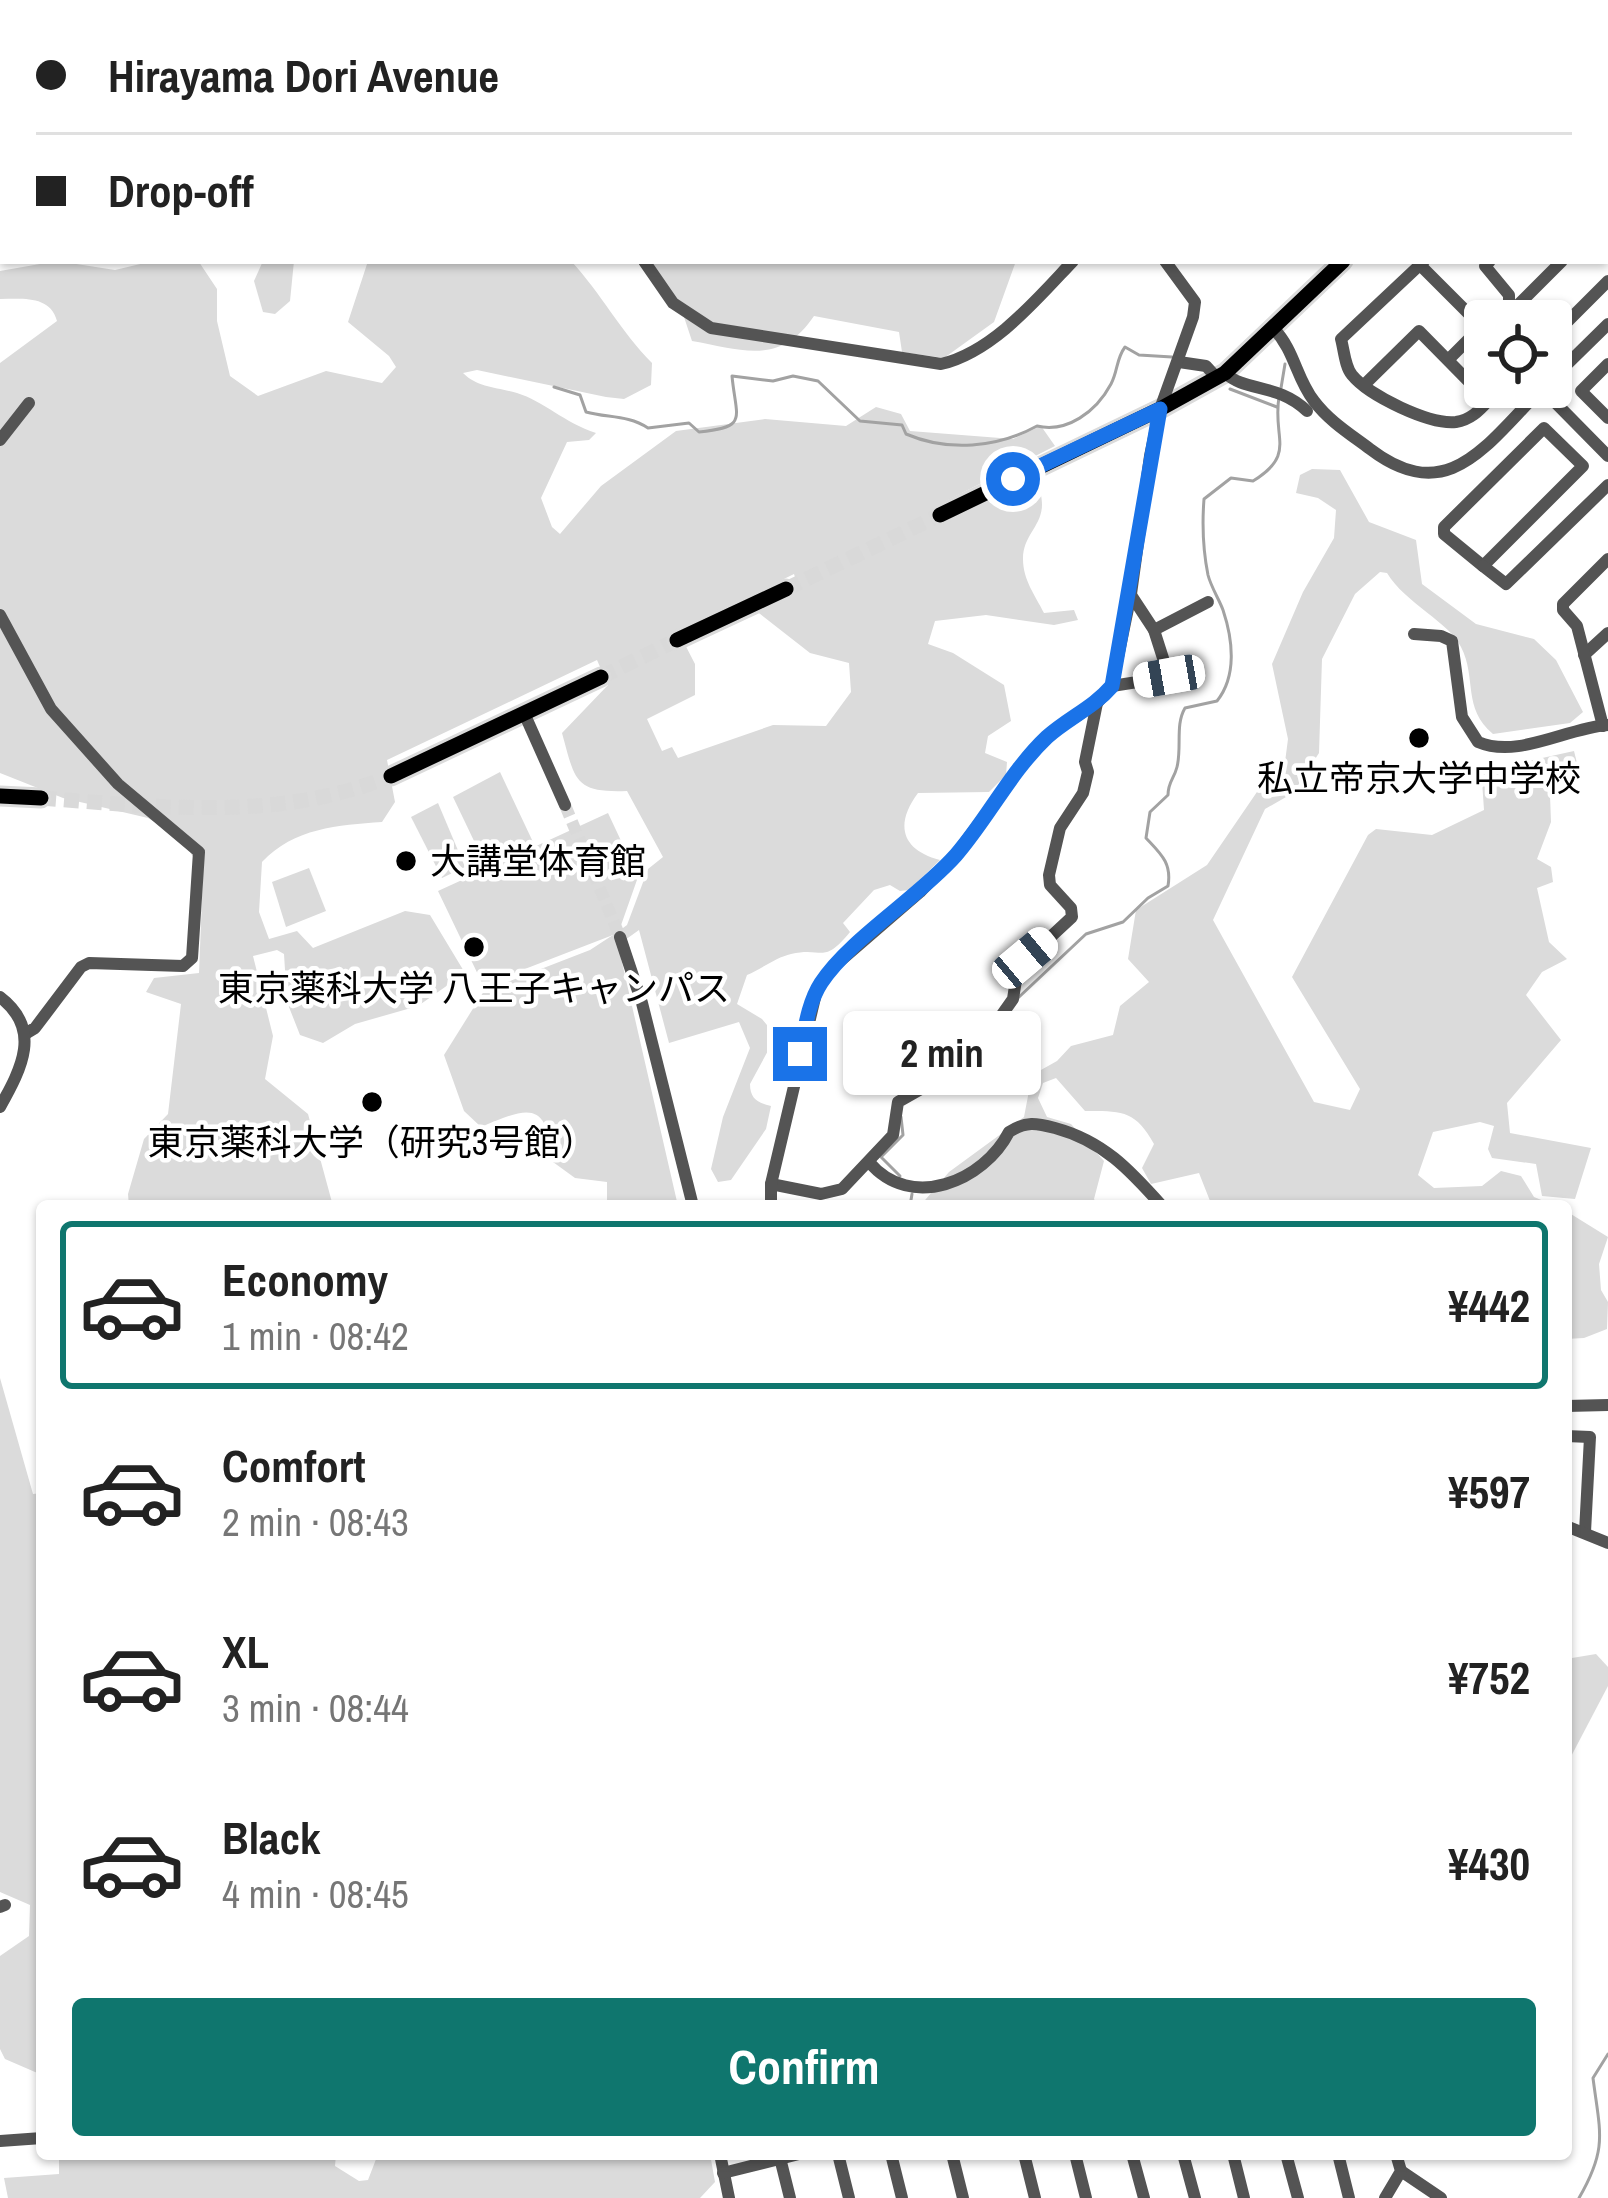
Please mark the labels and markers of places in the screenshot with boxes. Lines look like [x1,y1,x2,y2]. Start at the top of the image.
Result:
marker: 私立帝京大学中学校 [1406,725,1432,751]
place label: 私立帝京大学中学校 [1257,754,1581,802]
place label: 大講堂体育館 [430,837,646,885]
marker: 大講堂体育館 [393,848,419,874]
marker: 東京薬科大学 八王子キャンパス [461,934,487,960]
place label: 東京薬科大学 八王子キャンパス [218,964,730,1012]
marker: 東京薬科大学（研究3号館） [359,1089,385,1115]
place label: 東京薬科大学（研究3号館） [148,1118,596,1166]

